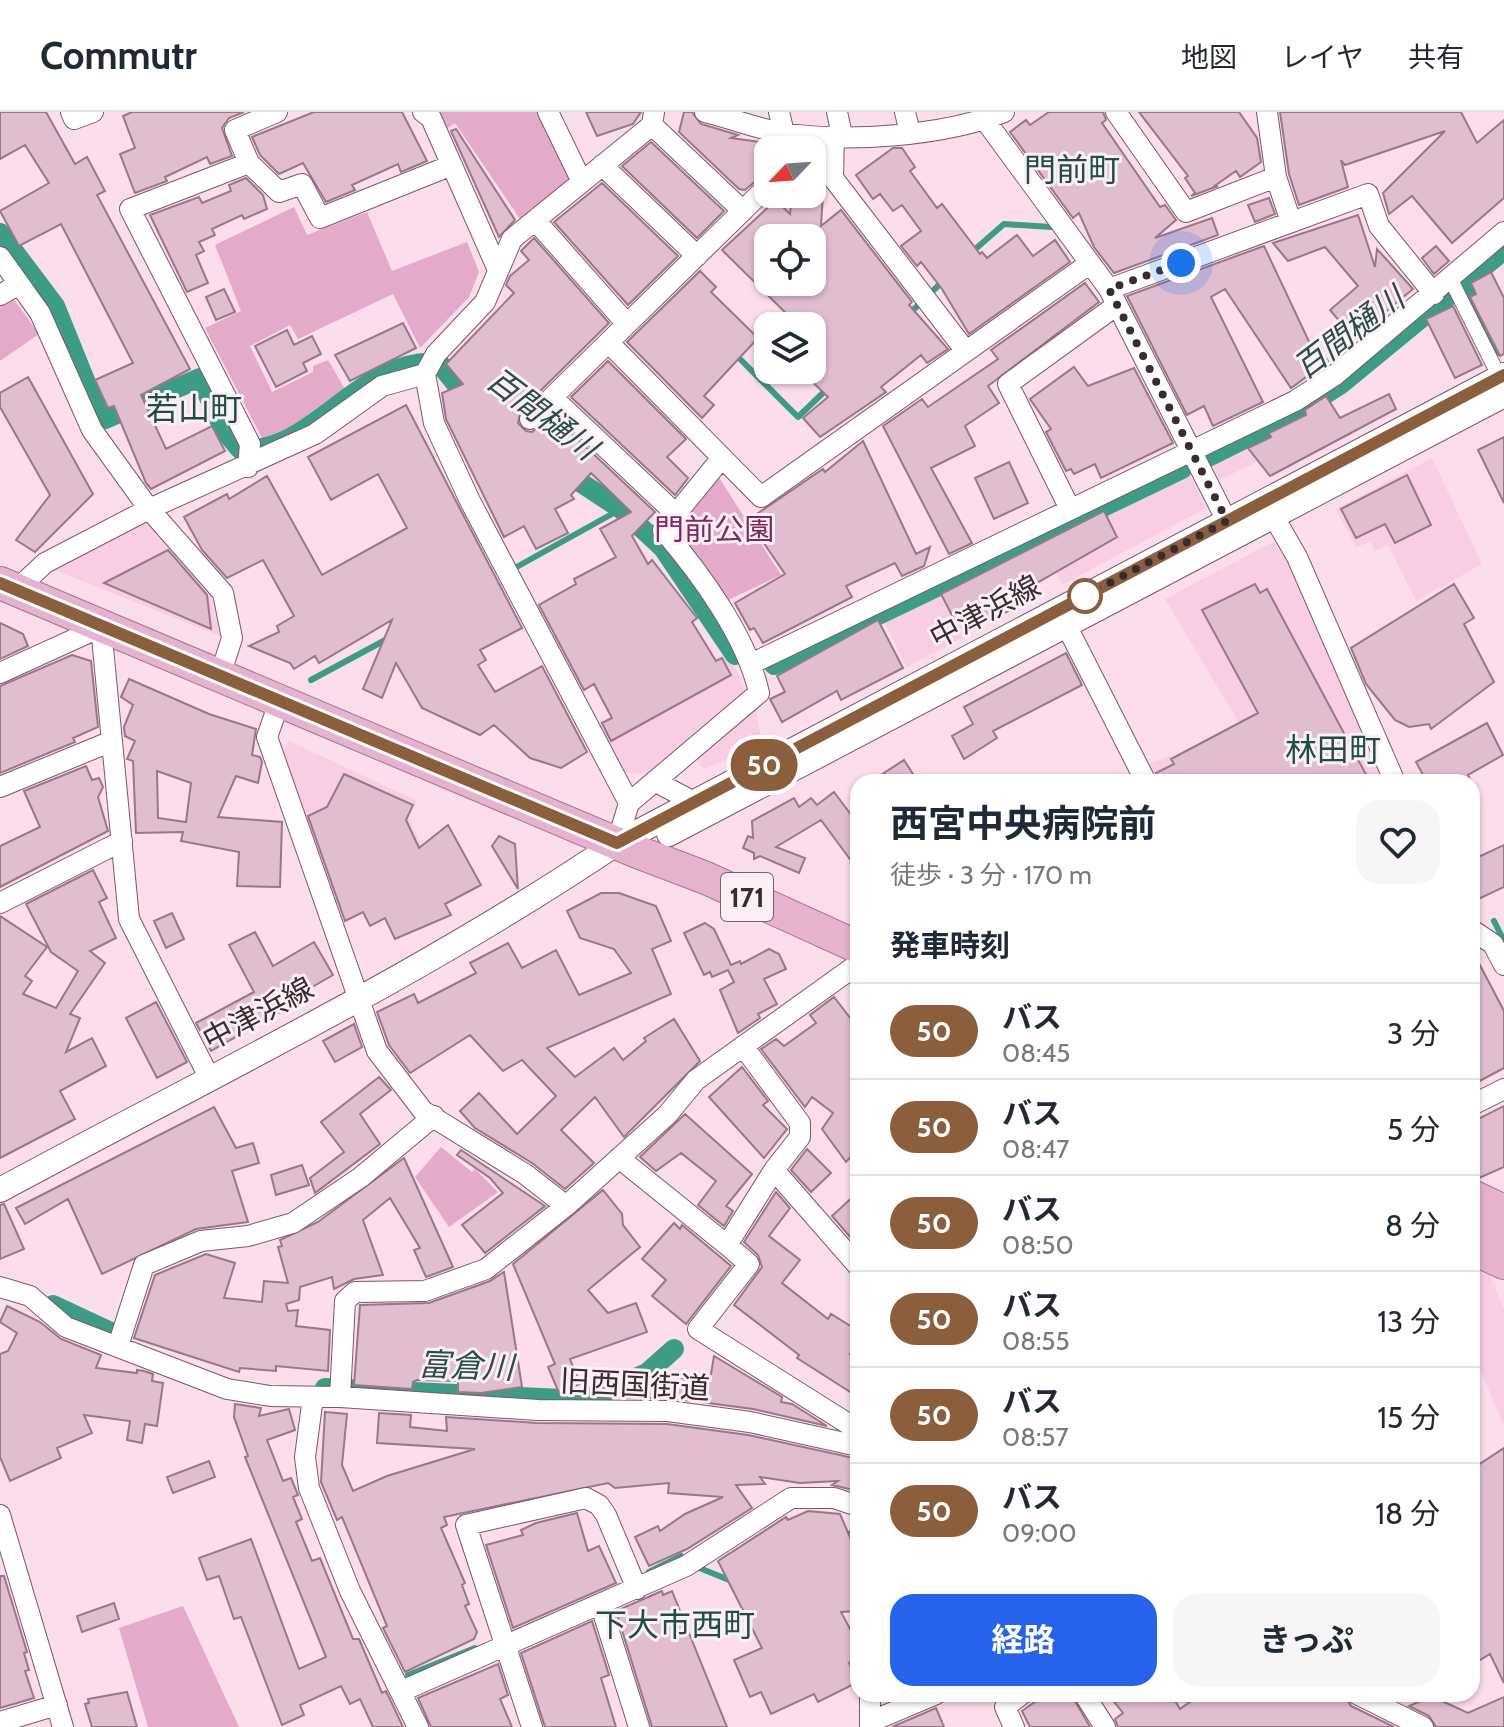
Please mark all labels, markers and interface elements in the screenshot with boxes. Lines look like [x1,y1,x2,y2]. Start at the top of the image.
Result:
text: Commutr [40,32,197,79]
text: 地図 [1181,40,1237,74]
text: レイヤ [1281,40,1364,74]
text: 共有 [1408,40,1464,74]
north arrow [754,136,826,208]
map controls [754,136,826,384]
district label: 門前町 [1024,150,1120,189]
button: locate [754,224,826,296]
your location [1161,243,1201,283]
water label: 百間樋川 [1286,277,1414,387]
button: layers [754,312,826,384]
water label: 百間樋川 [479,360,608,469]
district label: 若山町 [146,389,242,428]
park label: 門前公園 [654,511,774,548]
street label: 中津浜線 [923,567,1046,656]
unlabelled marker [1068,579,1102,613]
district label: 林田町 [1285,730,1381,769]
line badge: 50 [728,739,800,791]
text: 50 [747,748,781,782]
text: 西宮中央病院前 [890,800,1156,847]
button: heart [1356,800,1440,884]
text: 徒歩 · 3 分 · 170 m [890,859,1092,891]
road number: 171 [721,873,773,921]
text: 発車時刻 [890,927,1010,964]
street label: 中津浜線 [196,969,319,1058]
text: バス [1002,999,1062,1036]
text: 50 [917,1014,951,1048]
text: 3 分 [1387,1015,1440,1052]
text: 08:45 [1002,1037,1070,1069]
text: バス [1002,1095,1062,1132]
text: 50 [917,1110,951,1144]
text: 5 分 [1387,1111,1440,1148]
text: 08:47 [1002,1133,1069,1165]
text: バス [1002,1191,1062,1228]
text: 50 [917,1206,951,1240]
text: 8 分 [1385,1207,1440,1244]
text: 08:50 [1002,1229,1074,1261]
text: バス [1002,1287,1062,1324]
text: 50 [917,1302,951,1336]
text: 13 分 [1377,1303,1440,1340]
text: 08:55 [1002,1325,1069,1357]
water label: 富倉川 [417,1344,518,1387]
street label: 旧西国街道 [559,1362,711,1407]
text: バス [1002,1383,1062,1420]
text: 50 [917,1398,951,1432]
text: 15 分 [1377,1399,1440,1436]
text: 08:57 [1002,1421,1068,1453]
text: バス [1002,1479,1062,1516]
text: 50 [917,1494,951,1528]
text: 18 分 [1375,1495,1440,1532]
text: 09:00 [1002,1517,1077,1549]
button: 経路 [890,1594,1157,1686]
button: きっぷ [1173,1594,1440,1686]
district label: 下大市西町 [595,1605,755,1644]

